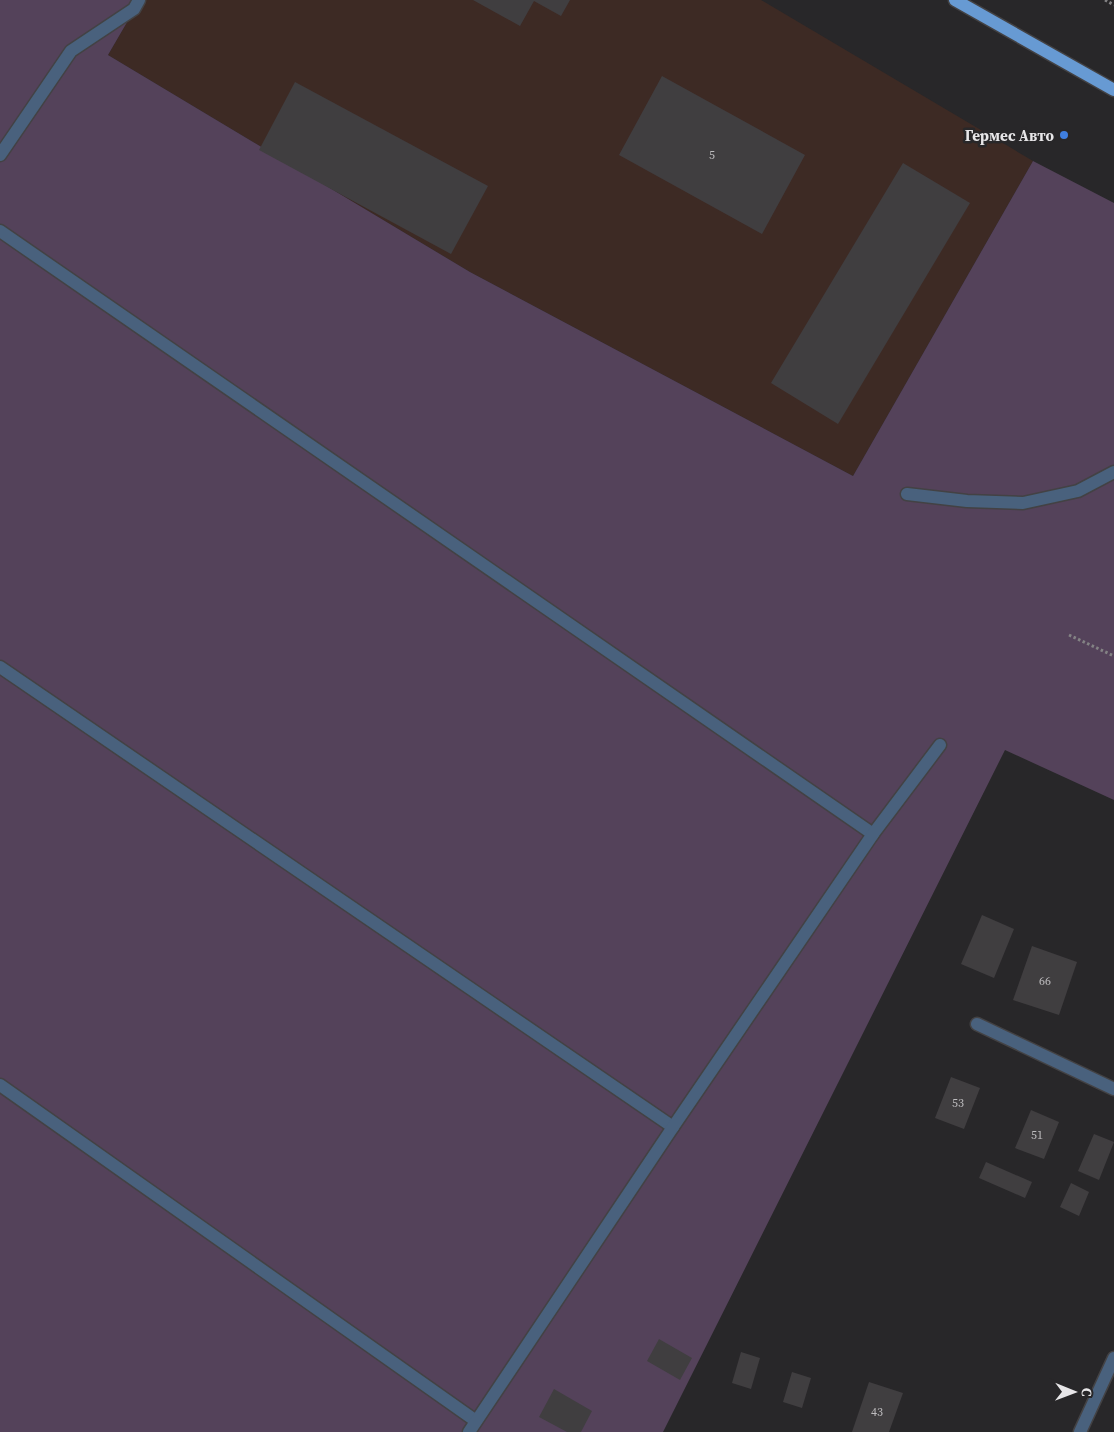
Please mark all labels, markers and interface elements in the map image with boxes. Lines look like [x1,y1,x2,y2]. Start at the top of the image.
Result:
place label: Гермес Авто [965,125,1055,146]
marker: Гермес Авто [1058,129,1070,141]
house number: 5 [709,147,715,163]
house number: 66 [1039,973,1051,989]
house number: 53 [952,1095,964,1111]
house number: 51 [1031,1127,1043,1143]
north arrow [1049,1367,1099,1417]
text: С [1077,1388,1097,1397]
house number: 43 [871,1404,883,1420]

